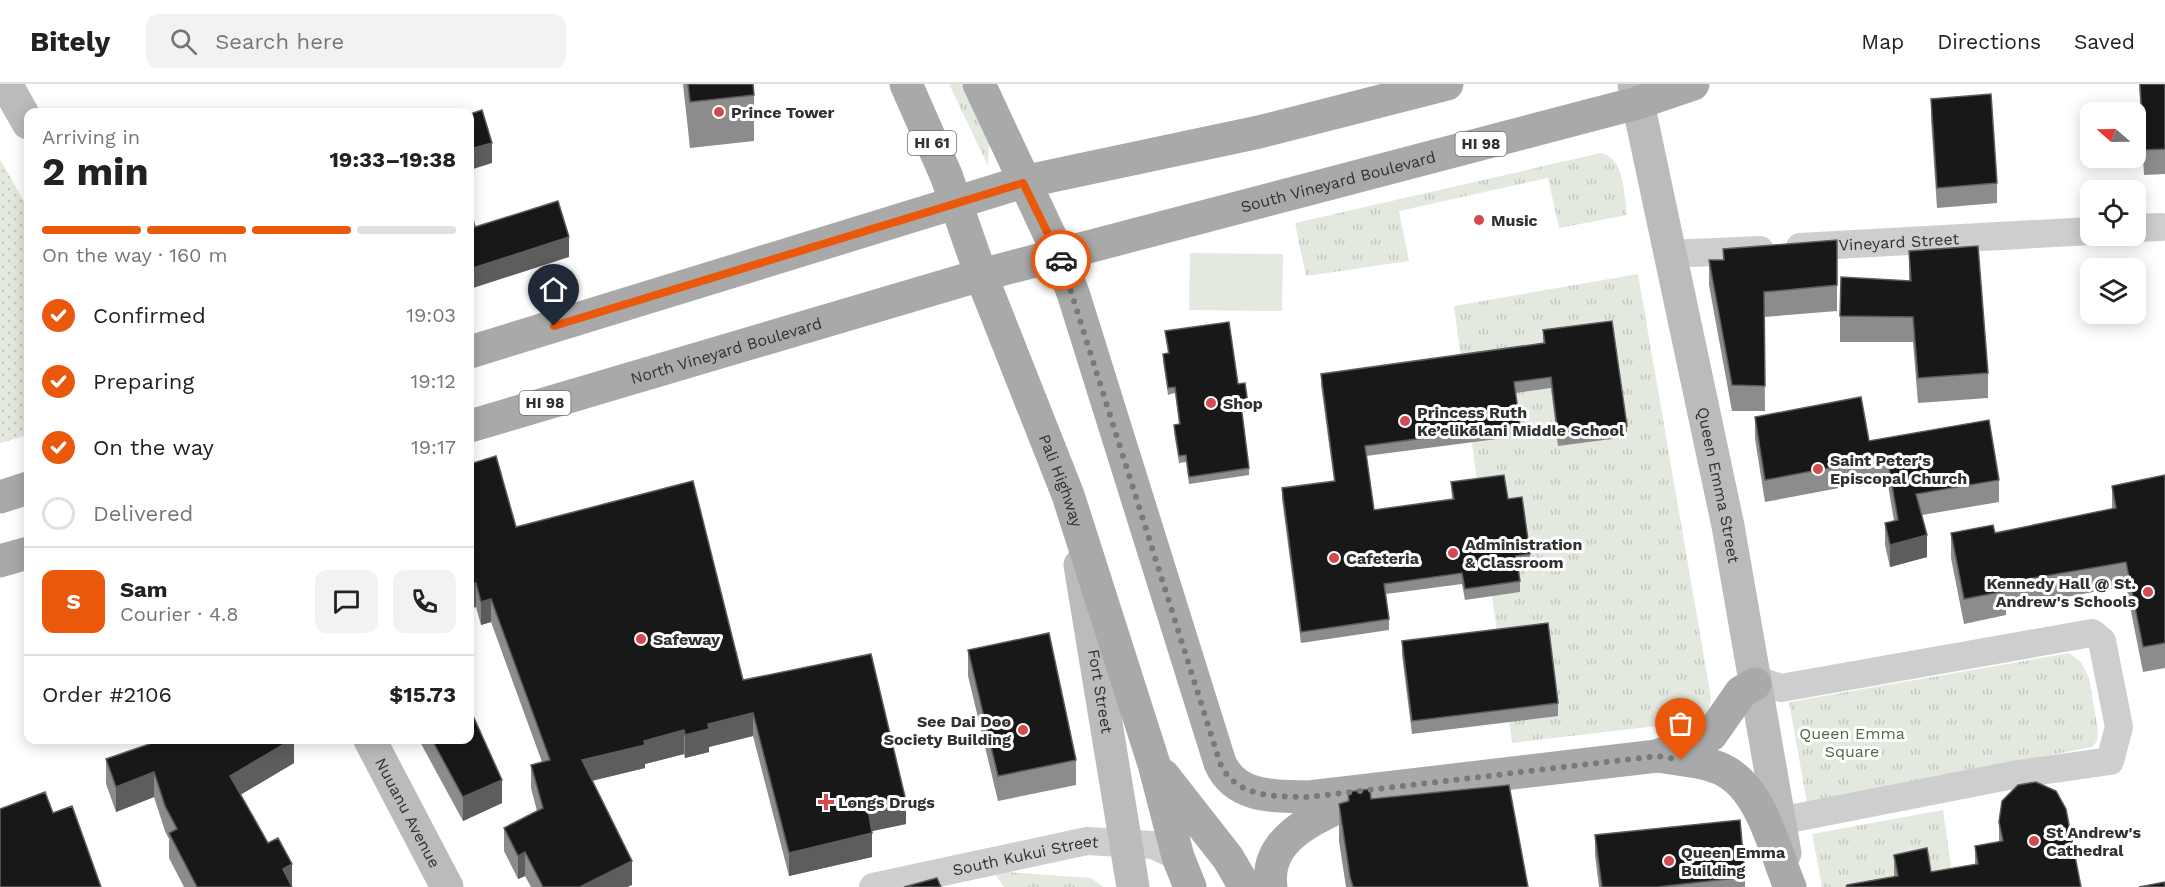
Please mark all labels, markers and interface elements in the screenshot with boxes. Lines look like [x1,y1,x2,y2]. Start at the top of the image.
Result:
search box [146,14,566,68]
text: Bitely [30,25,110,58]
icon: search [167,25,200,58]
text: Search here [215,29,344,54]
text: Map [1861,29,1904,54]
text: Directions [1937,29,2041,54]
text: Saved [2074,29,2135,54]
north arrow [2080,102,2146,168]
map controls [2080,102,2146,324]
place label: Prince Tower [731,103,835,122]
marker: Prince Tower [712,105,726,119]
text: Arriving in [42,125,140,149]
road number: HI 61 [908,131,956,155]
road number: HI 98 [1456,132,1506,156]
text: 19:33–19:38 [329,147,456,172]
street label: South Vineyard Boulevard [1238,147,1438,216]
text: 2 min [42,149,149,194]
button: locate [2080,180,2146,246]
place label: Music [1491,211,1538,230]
marker: Music [1472,213,1486,227]
street label: Vineyard Street [1838,229,1960,254]
courier [1031,230,1091,290]
text: On the way · 160 m [42,243,227,267]
icon: car [1045,244,1078,277]
button: layers [2080,258,2146,324]
pin [528,264,579,326]
icon: home [537,273,570,306]
icon: check [42,299,75,332]
text: Confirmed [93,303,206,328]
text: 19:03 [406,303,456,327]
street label: North Vineyard Boulevard [628,313,824,388]
icon: check [42,365,75,398]
text: Preparing [93,369,194,394]
text: 19:12 [410,369,456,393]
road number: HI 98 [520,391,570,415]
place label: Shop [1223,394,1263,413]
marker: Shop [1204,396,1218,410]
place label: Princess Ruth Ke’elikōlani Middle School [1417,403,1625,440]
street label: Queen Emma Street [1693,405,1744,565]
marker: Princess Ruth Ke’elikōlani Middle School [1398,414,1412,428]
icon: check [42,431,75,464]
street label: Pali Highway [1035,431,1087,530]
text: On the way [93,435,214,460]
text: 19:17 [411,435,456,459]
place label: Saint Peter's Episcopal Church [1830,451,1967,488]
marker: Saint Peter's Episcopal Church [1811,462,1825,476]
text: Delivered [93,501,193,526]
place label: Administration & Classroom [1465,535,1582,572]
marker: Administration & Classroom [1446,546,1460,560]
place label: Cafeteria [1346,549,1420,568]
marker: Cafeteria [1327,551,1341,565]
button: chat [315,570,378,633]
button: phone [393,570,456,633]
place label: Kennedy Hall @ St. Andrew's Schools [1986,574,2136,611]
text: Sam [120,577,168,602]
marker: Kennedy Hall @ St. Andrew's Schools [2141,585,2155,599]
text: S [66,589,81,614]
text: Courier · 4.8 [120,602,239,626]
place label: Safeway [653,630,721,649]
marker: Safeway [634,632,648,646]
street label: Fort Street [1085,648,1117,735]
text: Order #2106 [42,682,172,707]
text: $15.73 [389,682,456,707]
pin [1655,698,1706,760]
icon: bag [1664,707,1697,740]
place label: See Dai Doo Society Building [884,712,1011,749]
marker: See Dai Doo Society Building [1016,723,1030,737]
park label: Queen Emma Square [1799,724,1905,761]
street label: Nuuanu Avenue [371,754,445,871]
place label: Longs Drugs [838,793,935,812]
marker: Longs Drugs [819,795,833,809]
place label: St Andrew's Cathedral [2046,823,2141,860]
street label: South Kukui Street [951,831,1099,879]
marker: St Andrew's Cathedral [2027,834,2041,848]
place label: Queen Emma Building [1681,843,1786,880]
marker: Queen Emma Building [1662,854,1676,868]

